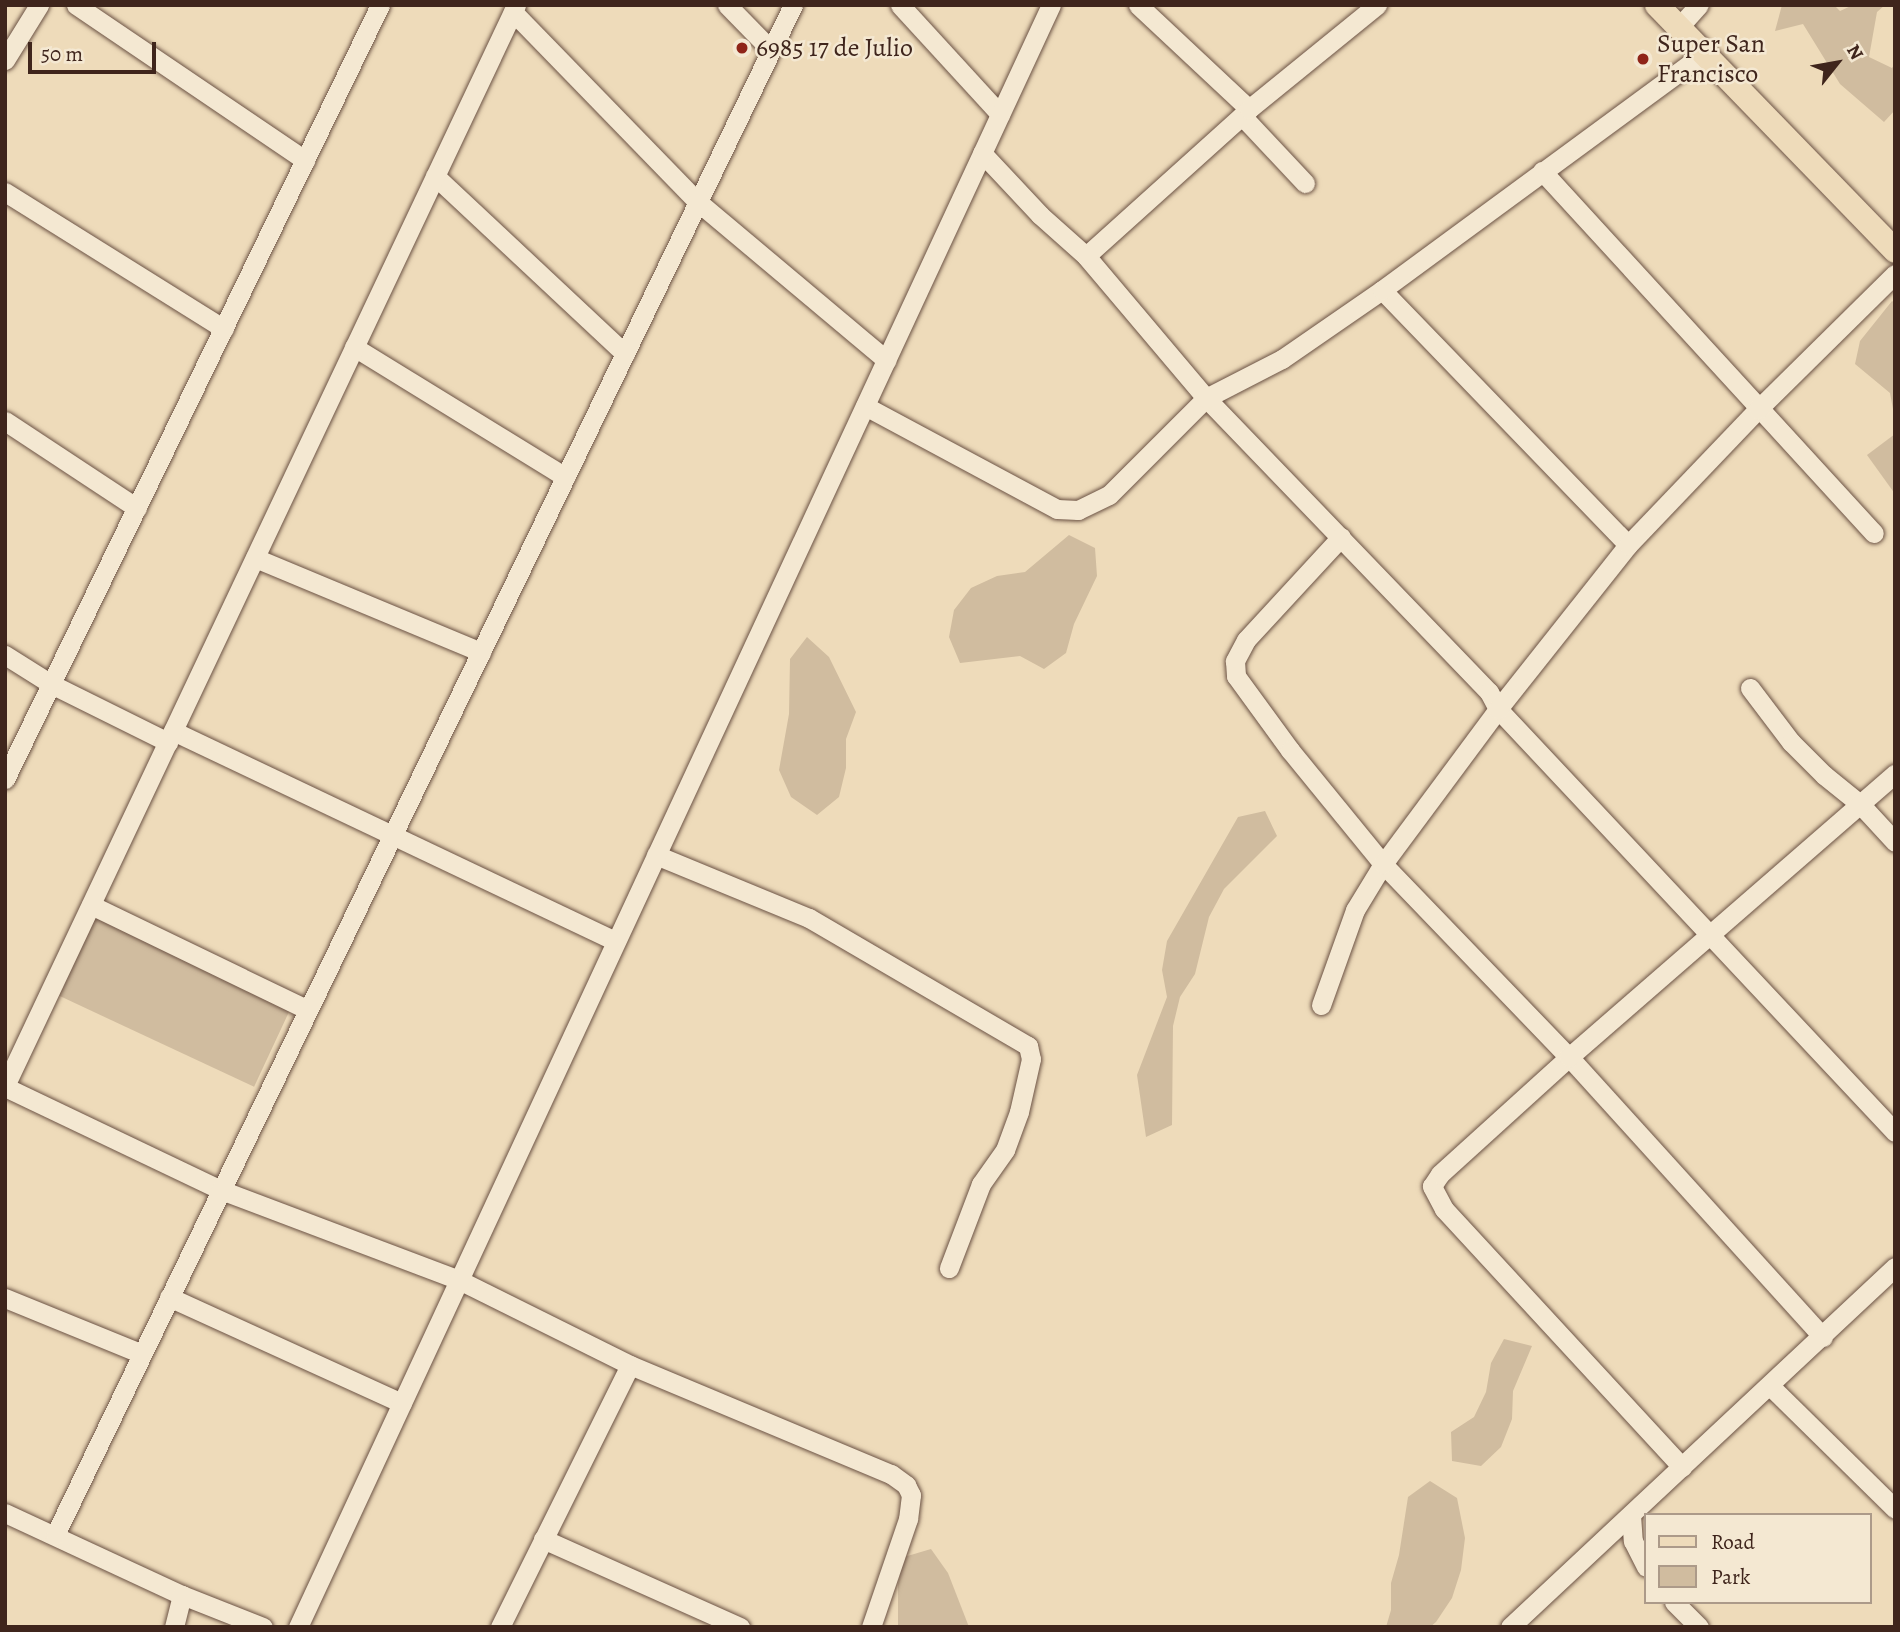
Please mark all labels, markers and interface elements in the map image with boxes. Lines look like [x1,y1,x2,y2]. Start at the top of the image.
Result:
scale bar [32,28,159,72]
place label: Super San Francisco [1657,28,1765,90]
north arrow [1802,28,1872,98]
place label: 6985 17 de Julio [756,32,913,64]
text: 50 m [41,40,83,68]
marker: 6985 17 de Julio [734,40,750,56]
text: N [1840,40,1870,65]
marker: Super San Francisco [1635,51,1651,67]
legend [1644,1513,1872,1604]
text: Road [1711,1528,1755,1556]
text: Park [1711,1563,1750,1591]

